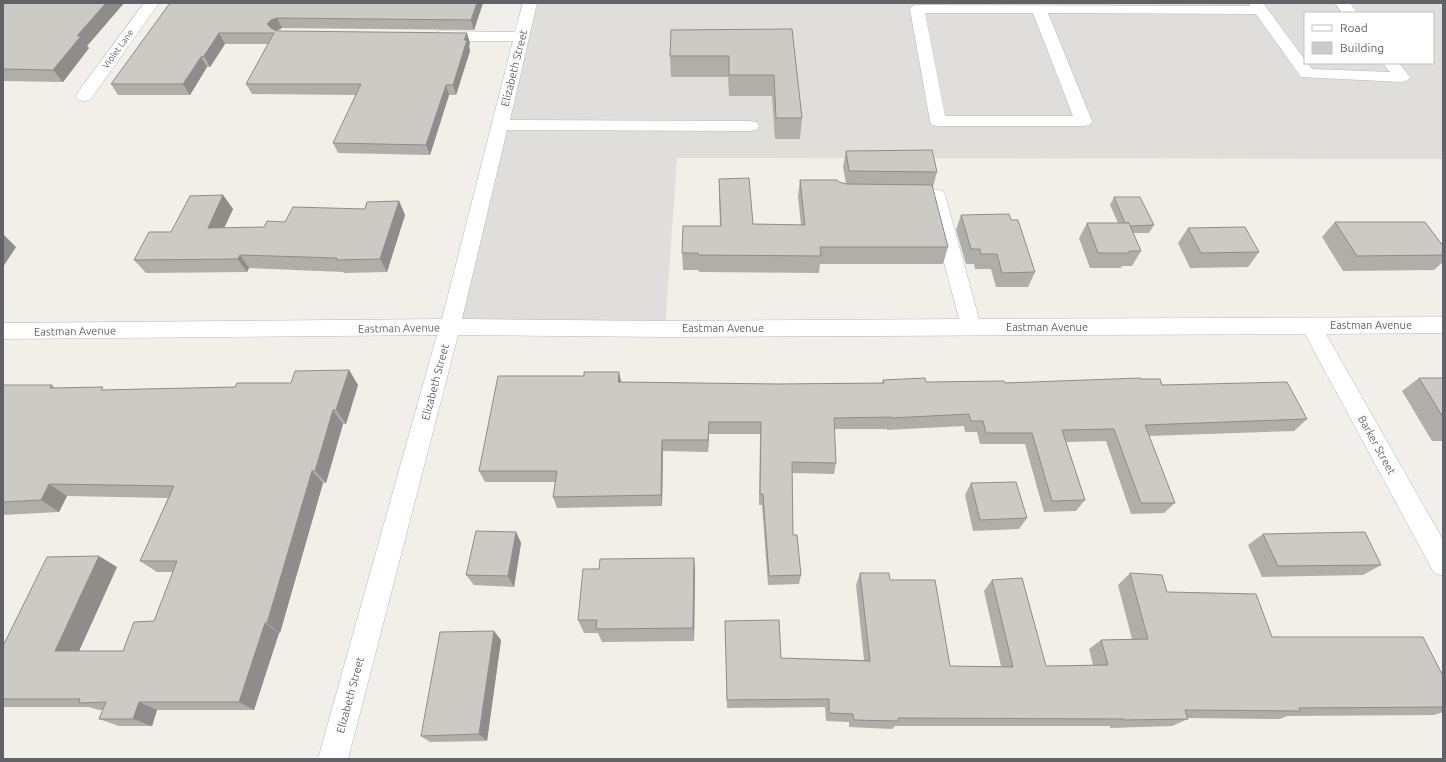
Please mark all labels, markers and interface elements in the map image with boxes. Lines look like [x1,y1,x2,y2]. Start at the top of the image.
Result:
legend [1304,12,1434,64]
text: Road [1340,21,1368,34]
street label: Violet Lane [101,28,135,70]
street label: Elizabeth Street [499,28,530,108]
text: Building [1340,41,1384,54]
street label: Eastman Avenue [1330,319,1412,331]
street label: Eastman Avenue [358,321,440,335]
street label: Eastman Avenue [1006,321,1088,333]
street label: Eastman Avenue [682,322,764,334]
street label: Eastman Avenue [34,324,116,338]
street label: Elizabeth Street [419,342,451,422]
street label: Barker Street [1356,413,1398,477]
street label: Elizabeth Street [334,655,366,735]

